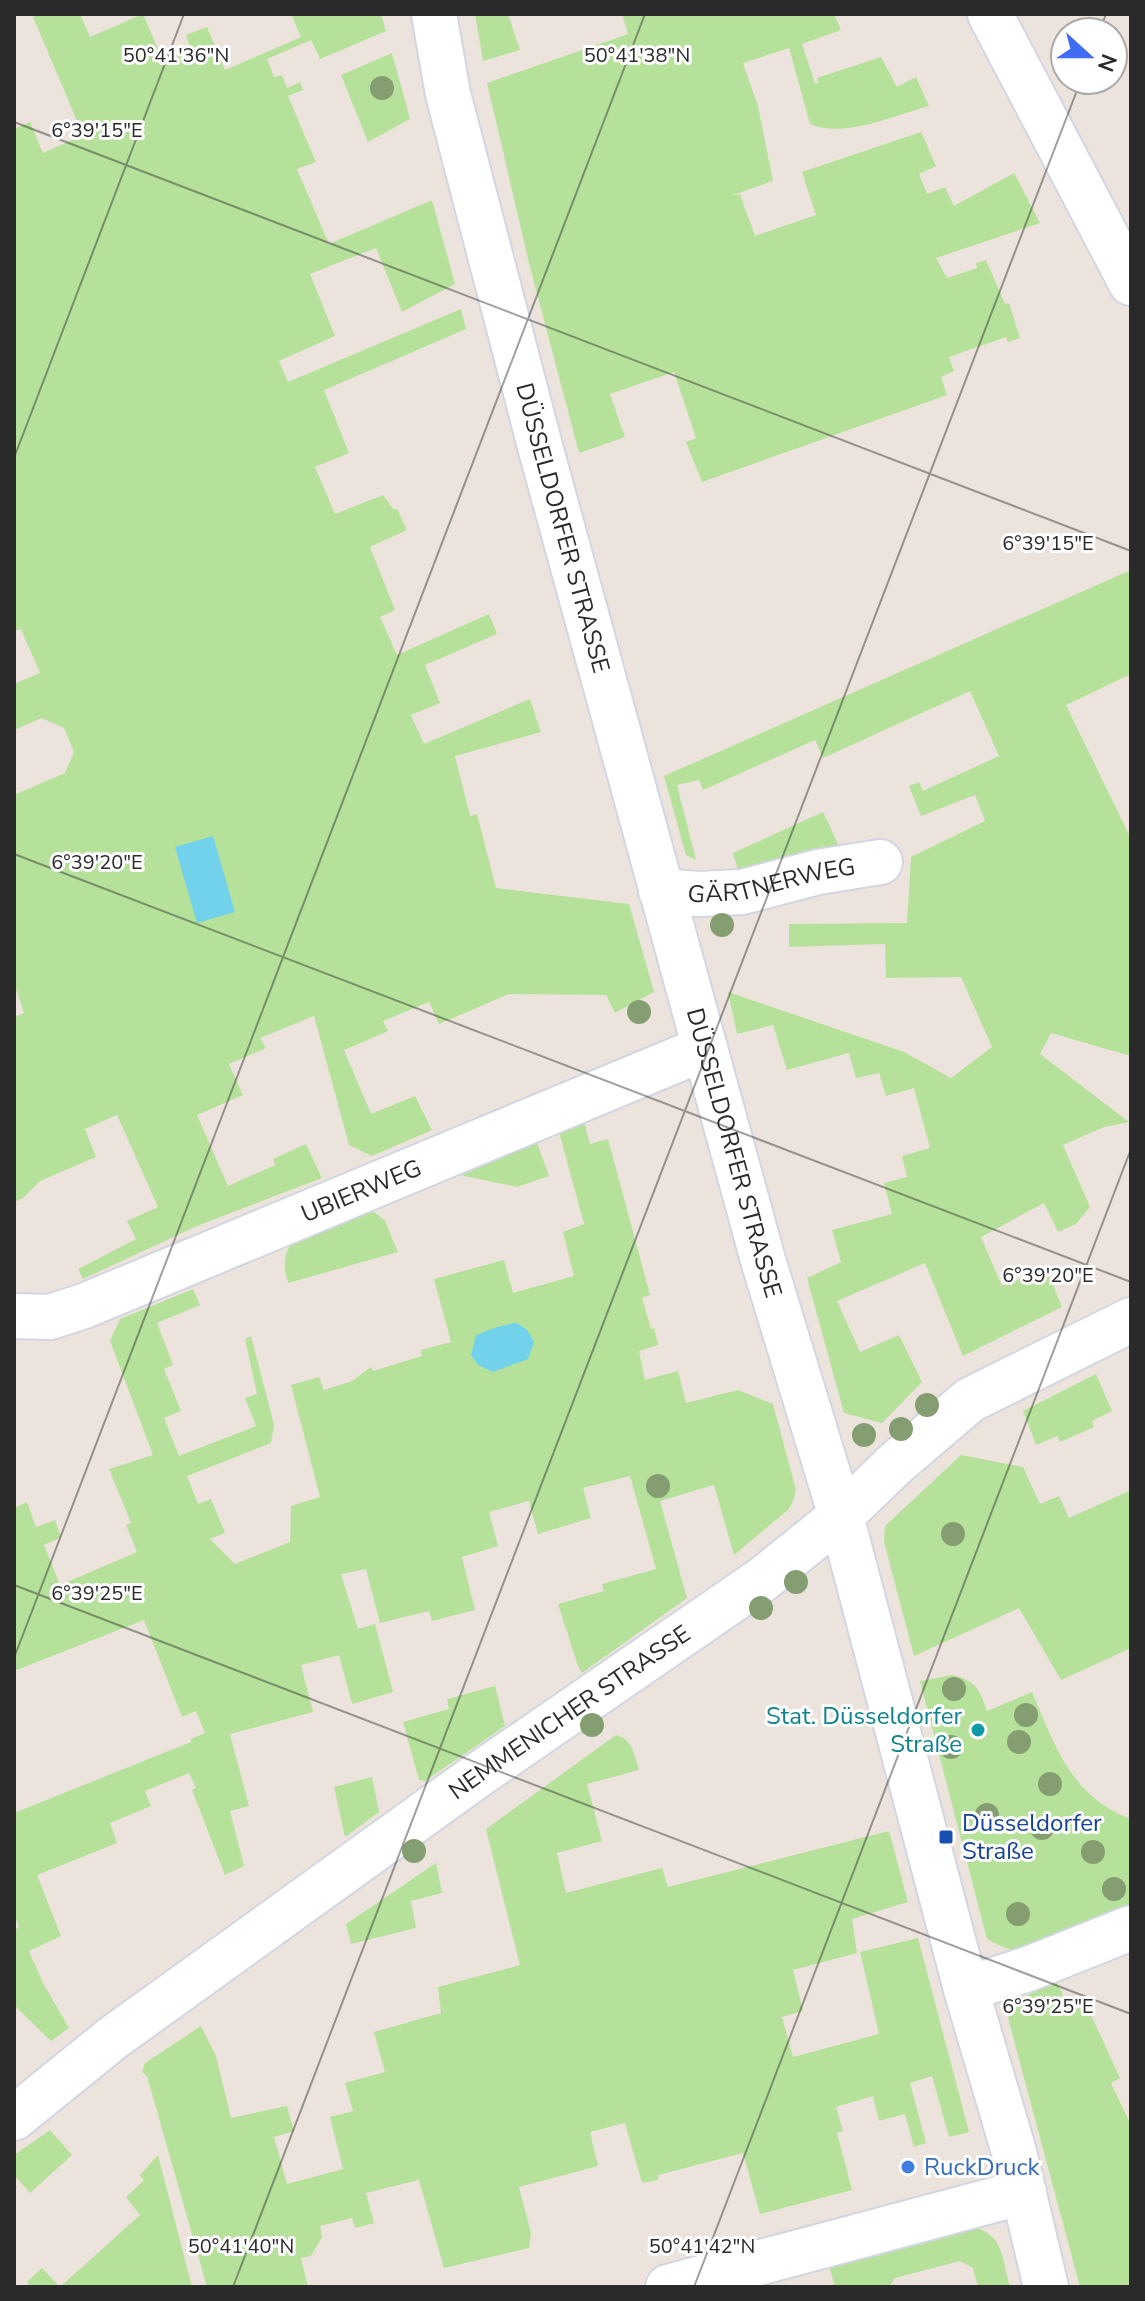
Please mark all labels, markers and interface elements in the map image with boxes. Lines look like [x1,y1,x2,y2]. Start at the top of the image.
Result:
north arrow [1049,16,1129,96]
text: 50°41'36"N [123,42,229,69]
text: 50°41'38"N [584,42,690,69]
text: N [1090,50,1124,76]
text: 6°39'15"E [51,117,143,144]
street label: DÜSSELDORFER STRASSE [508,379,617,676]
text: 6°39'15"E [1002,530,1094,557]
text: 6°39'20"E [51,849,143,876]
street label: GÄRTNERWEG [686,850,857,911]
street label: DÜSSELDORFER STRASSE [679,1004,790,1302]
street label: UBIERWEG [296,1152,426,1230]
text: 6°39'20"E [1002,1262,1094,1289]
text: 6°39'25"E [51,1580,143,1607]
street label: NEMMENICHER STRASSE [442,1618,697,1807]
place label: Stat. Düsseldorfer Straße [766,1700,962,1760]
marker: Stat. Düsseldorfer Straße [969,1721,987,1739]
place label: Düsseldorfer Straße [962,1807,1102,1867]
marker: Düsseldorfer Straße [937,1828,955,1846]
text: 6°39'25"E [1002,1993,1094,2020]
place label: RuckDruck [924,2151,1041,2183]
marker: RuckDruck [899,2158,917,2176]
text: 50°41'40"N [188,2233,294,2260]
text: 50°41'42"N [649,2233,755,2260]

